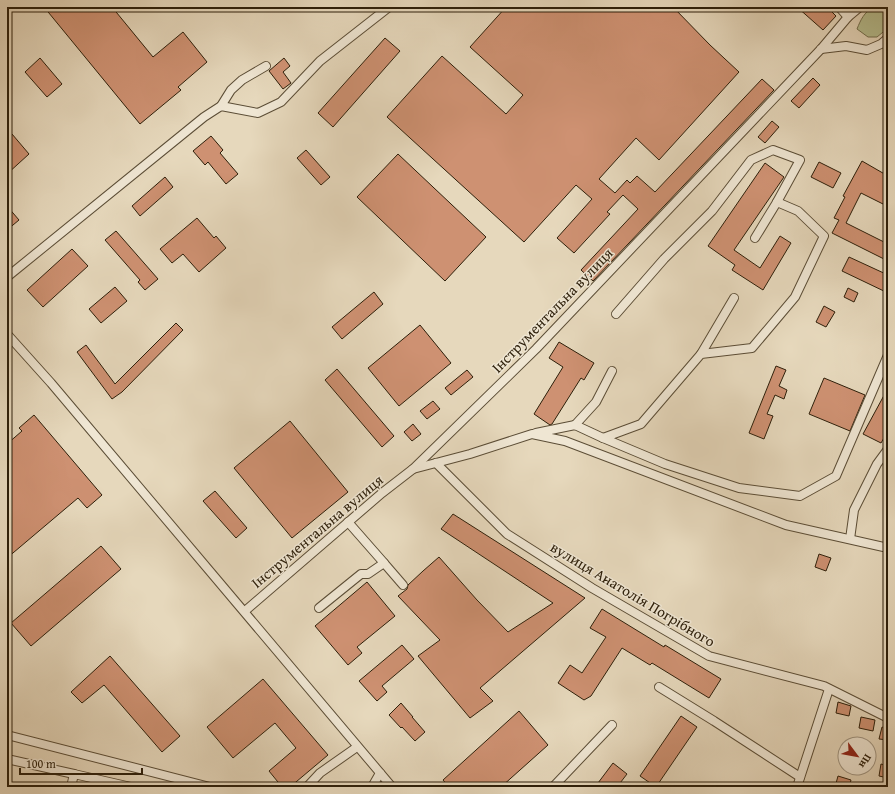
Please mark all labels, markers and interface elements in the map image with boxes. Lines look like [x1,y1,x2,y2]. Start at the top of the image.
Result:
street label: Інструментальна вулиця [487,243,618,377]
street label: Інструментальна вулиця [246,469,388,593]
street label: вулиця Анатолія Погрібного [547,536,720,652]
north arrow [837,736,877,776]
scale bar [20,750,142,776]
text: Пн [855,751,876,772]
text: 100 m [26,755,56,772]

